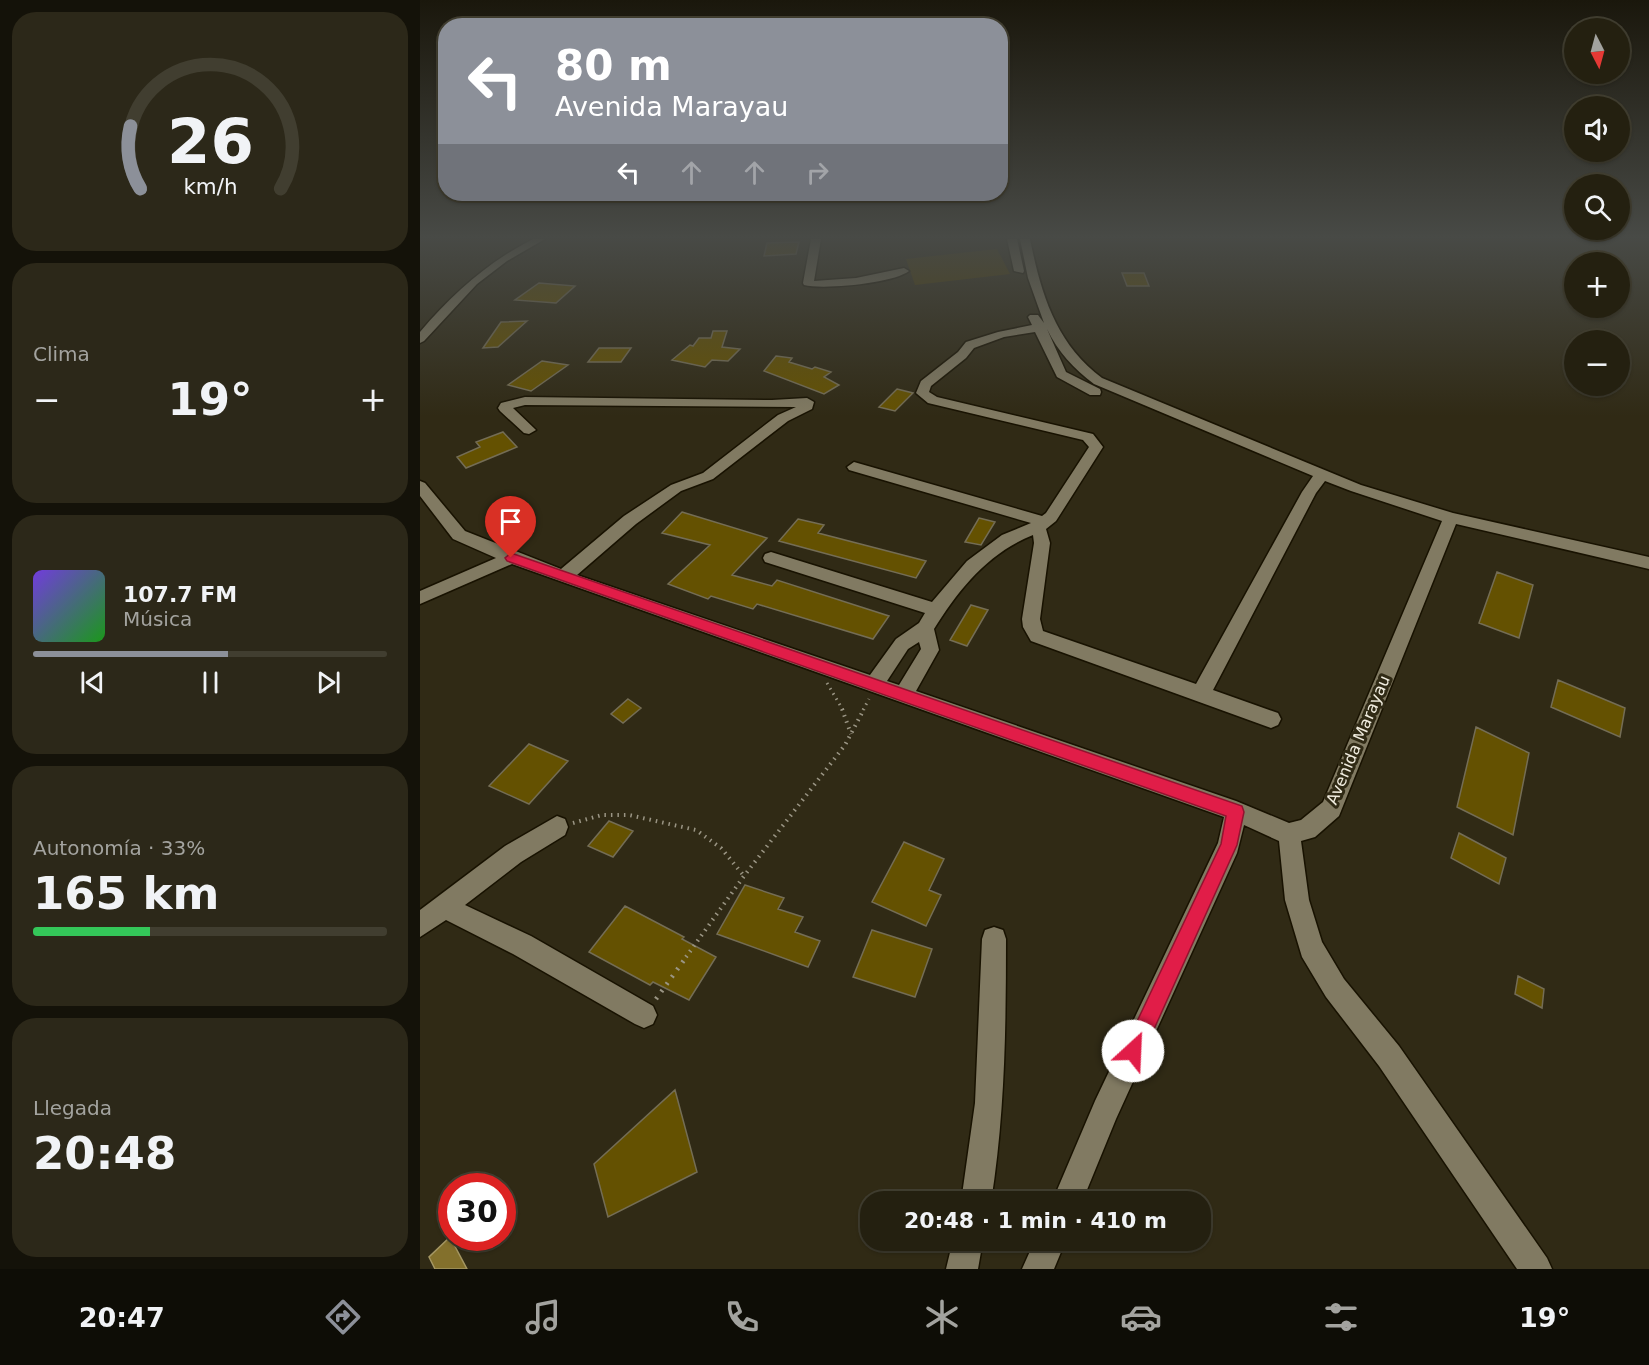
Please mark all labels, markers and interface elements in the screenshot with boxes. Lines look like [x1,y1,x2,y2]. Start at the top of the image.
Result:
north arrow [1564,18,1630,84]
map controls [1564,18,1630,396]
text: 80 m [555,41,672,90]
icon: left [456,42,534,120]
text: Avenida Marayau [555,91,788,122]
button: sound [1564,96,1630,162]
text: 26 [167,105,253,178]
icon: left [612,156,645,189]
icon: ahead [675,156,708,189]
icon: ahead [738,156,771,189]
icon: right [801,156,834,189]
text: km/h [183,174,237,199]
button: search [1564,174,1630,240]
button: + [1564,252,1630,318]
button: − [1564,330,1630,396]
text: Clima [33,342,90,366]
text: 19° [167,373,253,426]
text: − [33,380,61,419]
text: + [359,380,387,419]
pin [485,496,536,558]
icon: arrive [494,505,527,538]
text: 107.7 FM [123,582,237,607]
text: Música [123,607,192,631]
icon: previous [76,666,109,699]
icon: pause [194,666,227,699]
icon: next [312,666,345,699]
street label: Avenida Marayau [1322,673,1394,807]
text: Autonomía · 33% [33,836,205,860]
text: 165 km [33,867,219,920]
position arrow [1101,1019,1165,1083]
text: Llegada [33,1096,112,1120]
text: 20:48 [33,1127,176,1180]
speed limit sign: 30 [438,1173,516,1251]
text: 20:48 · 1 min · 410 m [904,1208,1167,1233]
icon: directions [322,1296,364,1338]
icon: music [522,1296,564,1338]
icon: phone [721,1296,763,1338]
icon: climate [921,1296,963,1338]
icon: car [1120,1296,1162,1338]
icon: filters [1320,1296,1362,1338]
text: 20:47 [79,1302,165,1333]
text: 19° [1519,1302,1570,1333]

